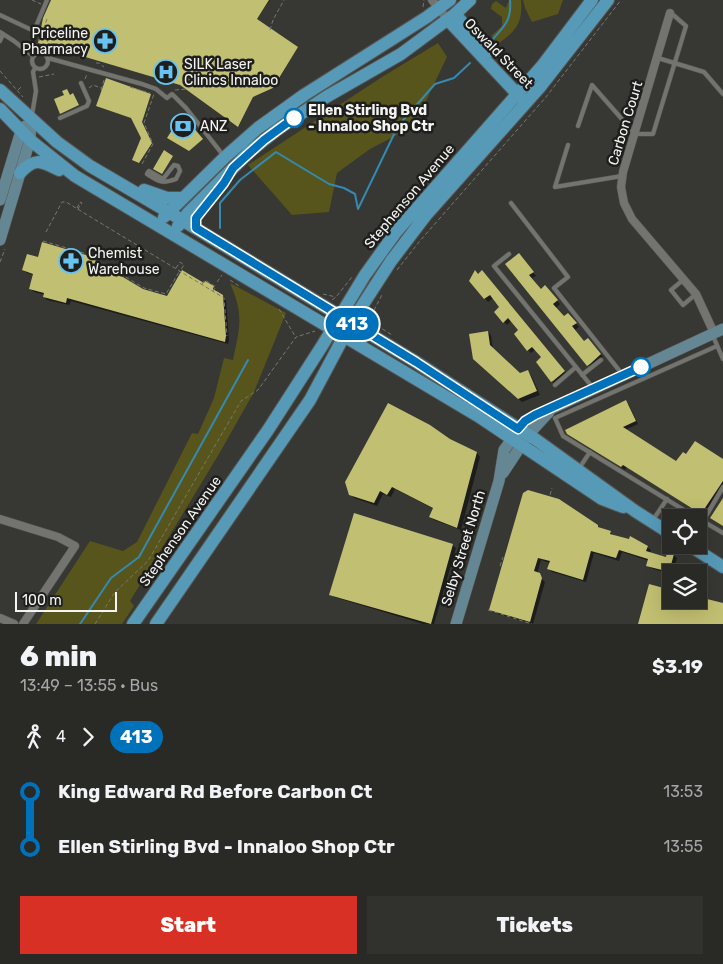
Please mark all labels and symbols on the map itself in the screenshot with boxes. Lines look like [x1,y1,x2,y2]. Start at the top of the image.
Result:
street label: Oswald Street [461,15,537,92]
place label: Priceline Pharmacy [22,25,88,58]
pharmacy icon: Priceline Pharmacy [92,28,118,54]
place label: SILK Laser Clinics Innaloo [184,56,278,89]
hospital icon: SILK Laser Clinics Innaloo [153,59,179,85]
street label: Carbon Court [605,78,647,167]
place label: Ellen Stirling Bvd - Innaloo Shop Ctr [308,102,435,135]
marker: Ellen Stirling Bvd - Innaloo Shop Ctr [284,108,304,128]
bank icon: ANZ [170,113,196,139]
place label: ANZ [200,118,228,135]
street label: Stephenson Avenue [361,141,458,252]
place label: Chemist Warehouse [88,245,160,278]
pharmacy icon: Chemist Warehouse [58,248,84,274]
line badge: 413 [323,308,381,340]
unlabelled marker [631,357,651,377]
street label: Stephenson Avenue [136,473,225,590]
street label: Selby Street North [438,488,489,608]
scale bar [15,589,118,612]

